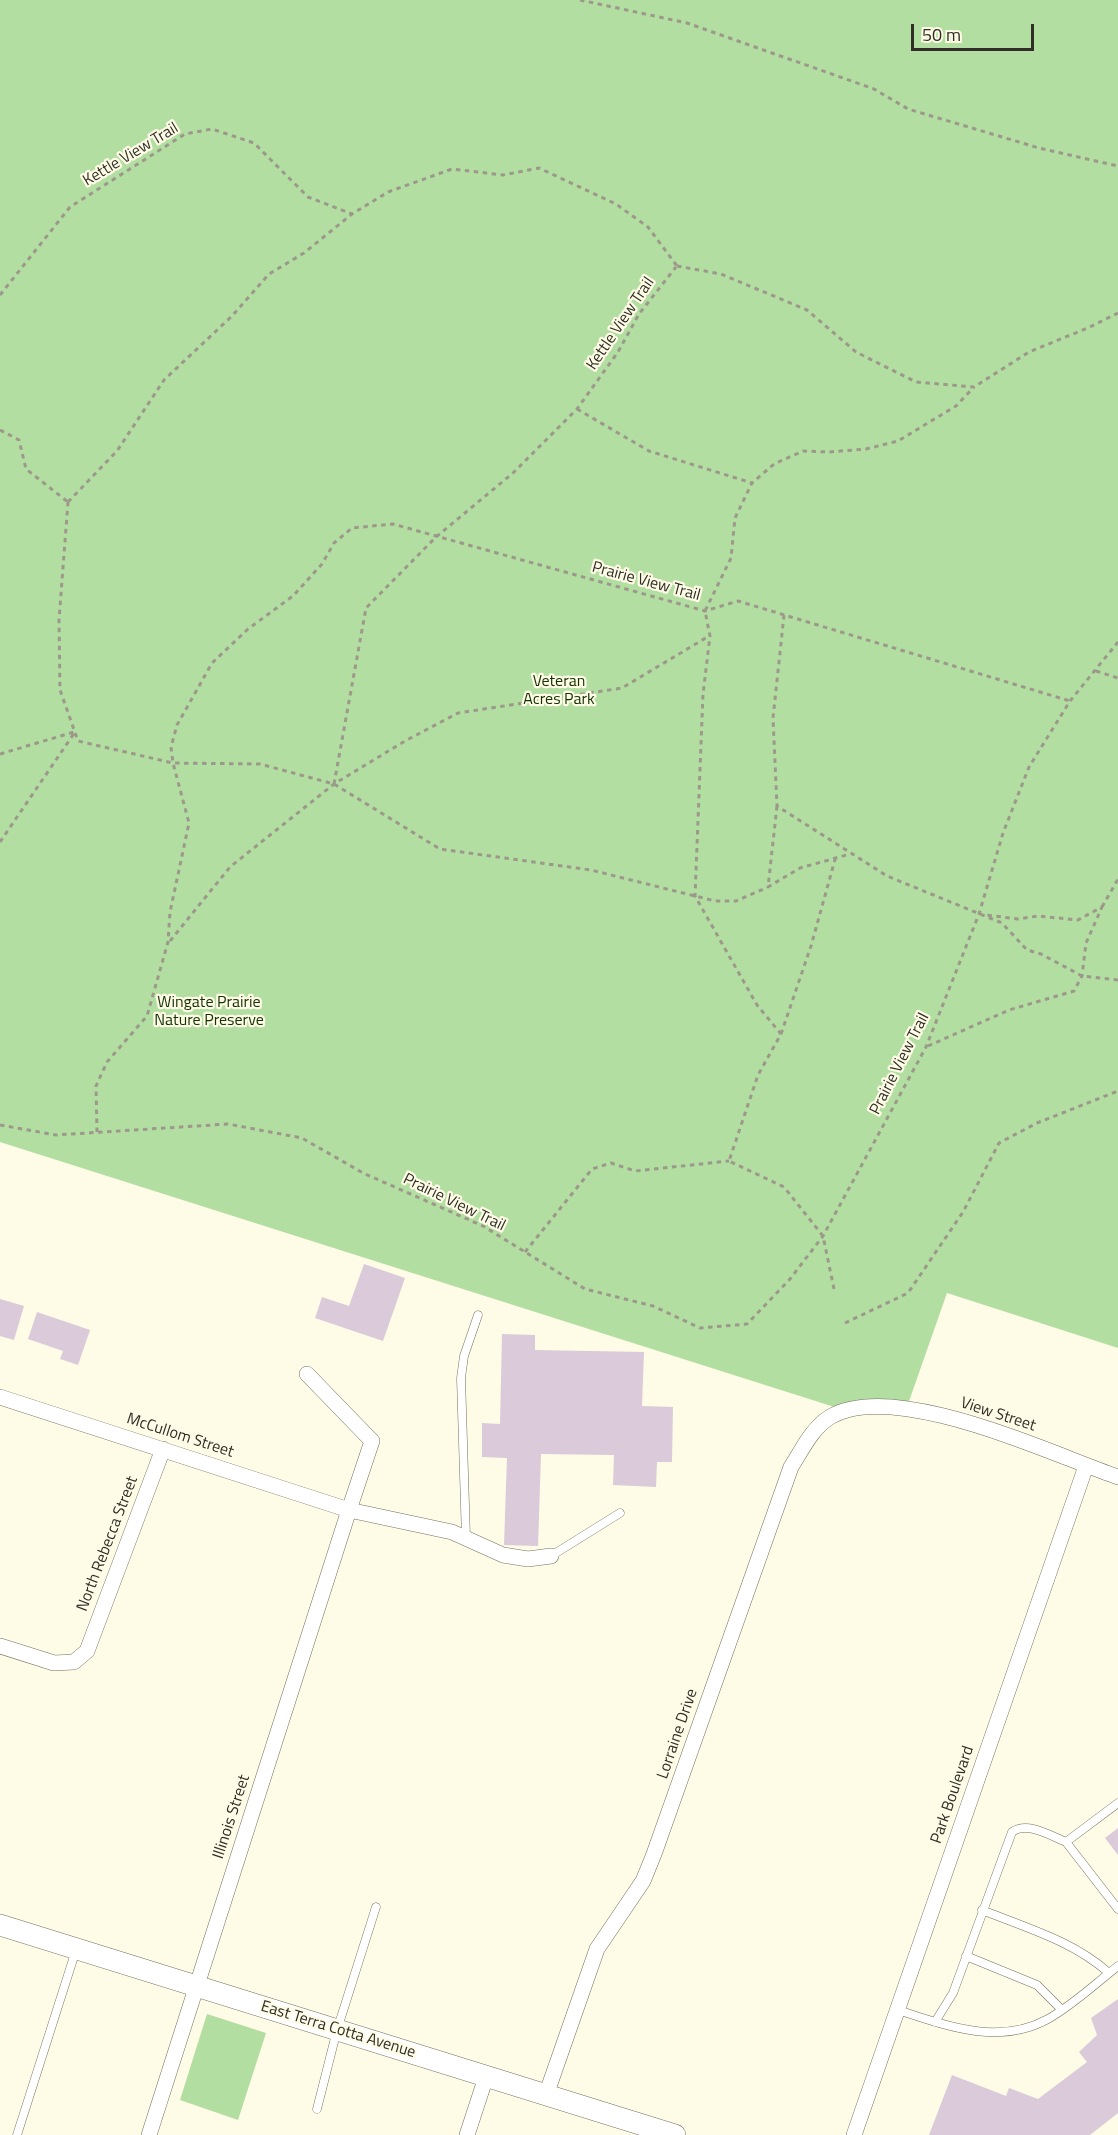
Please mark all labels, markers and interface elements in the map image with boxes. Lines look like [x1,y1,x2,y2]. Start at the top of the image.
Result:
scale bar [914,12,1037,50]
text: 50 m [922,21,961,48]
street label: Kettle View Trail [80,119,182,191]
street label: Kettle View Trail [583,274,659,374]
street label: Prairie View Trail [590,558,702,606]
park label: Veteran Acres Park [523,672,595,710]
park label: Wingate Prairie Nature Preserve [154,993,264,1031]
street label: Prairie View Trail [866,1010,934,1118]
street label: Prairie View Trail [400,1170,508,1236]
street label: View Street [958,1394,1038,1436]
street label: McCullom Street [124,1410,236,1462]
street label: North Rebecca Street [73,1474,143,1614]
street label: Lorraine Drive [654,1687,702,1781]
street label: Park Boulevard [927,1744,979,1846]
street label: Illinois Street [209,1772,255,1862]
street label: East Terra Cotta Avenue [258,1997,418,2063]

